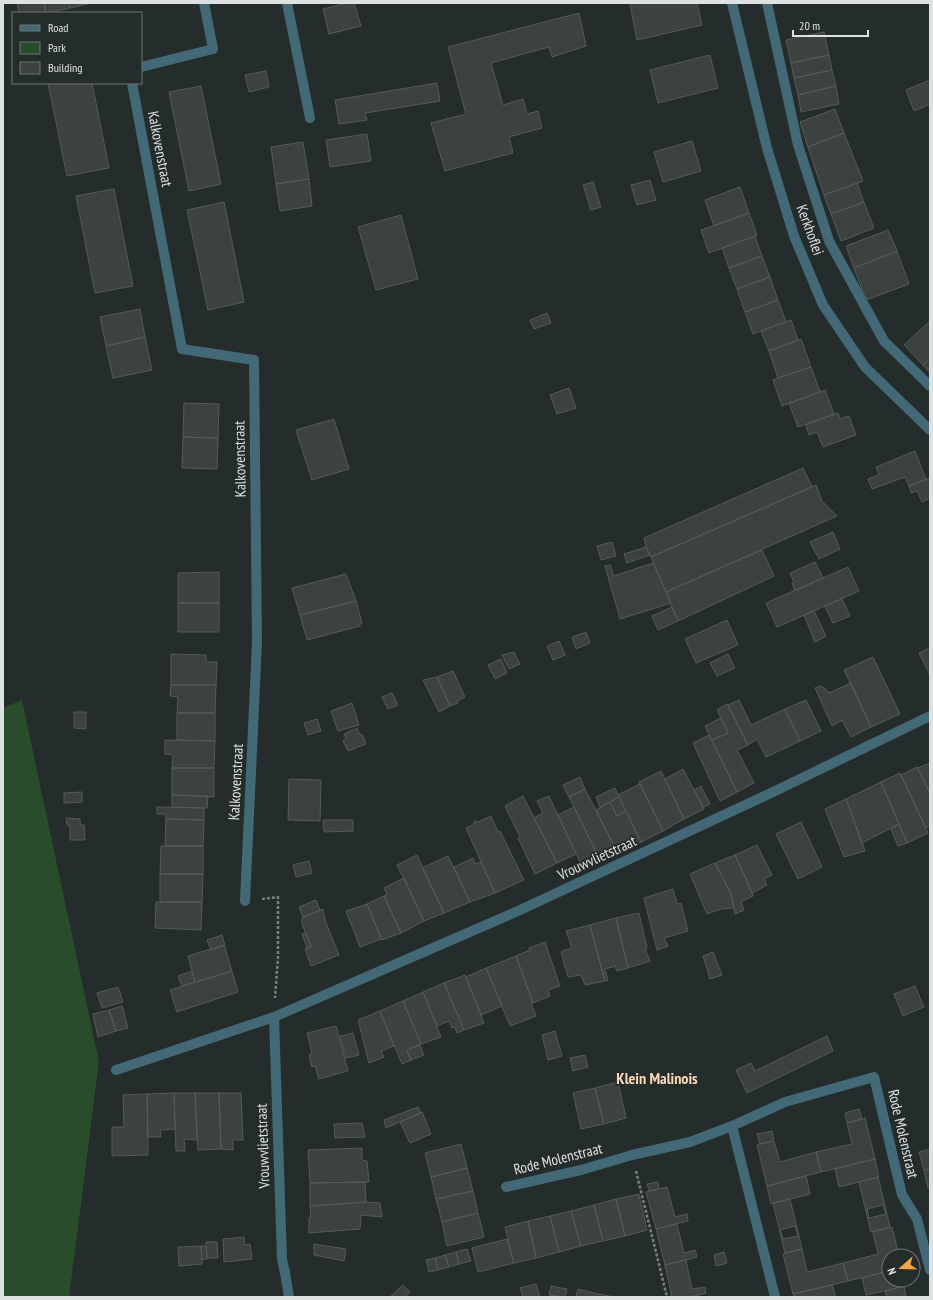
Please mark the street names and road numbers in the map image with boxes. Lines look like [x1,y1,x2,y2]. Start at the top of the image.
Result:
street label: Kalkovenstraat [144,109,177,188]
street label: Kerkhoflei [793,202,828,258]
street label: Kalkovenstraat [229,421,250,497]
street label: Kalkovenstraat [224,743,247,821]
street label: Vrouwvlietstraat [553,831,639,884]
street label: Rode Molenstraat [884,1088,923,1180]
street label: Vrouwvlietstraat [252,1103,274,1190]
street label: Rode Molenstraat [512,1138,604,1179]

